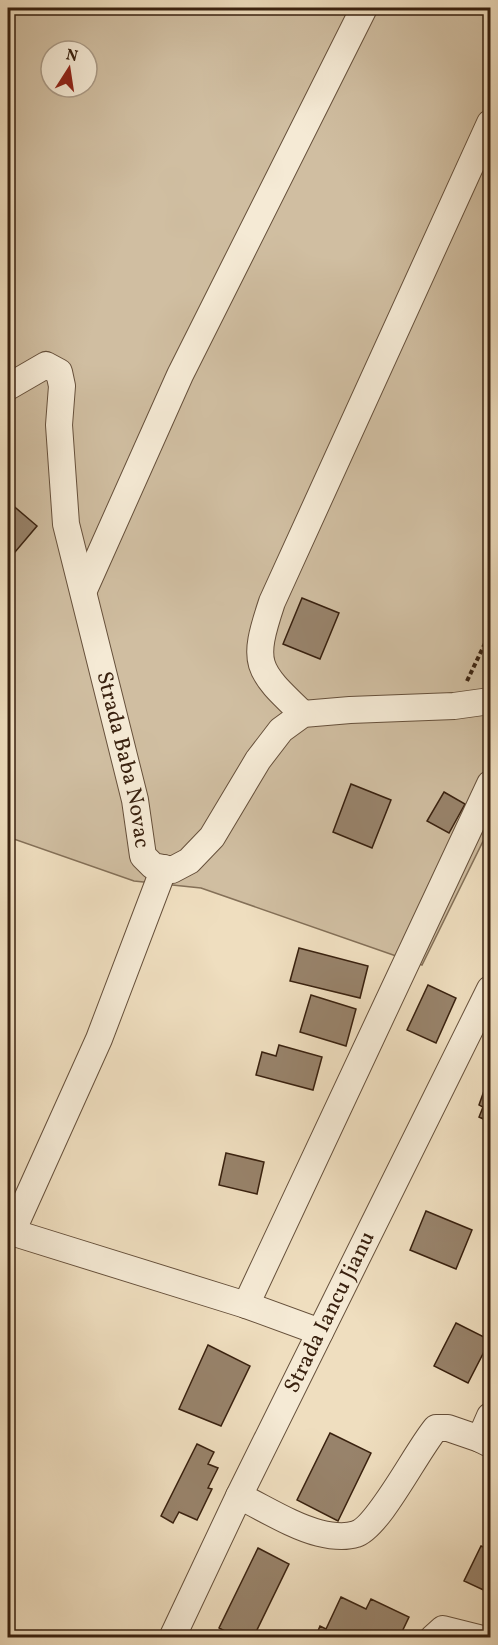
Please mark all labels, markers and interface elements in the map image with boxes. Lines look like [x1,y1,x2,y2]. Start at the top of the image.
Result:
north arrow [39,39,99,99]
text: N [64,44,80,68]
street label: Strada Baba Novac [88,668,157,850]
street label: Strada Iancu Jianu [277,1226,383,1398]

